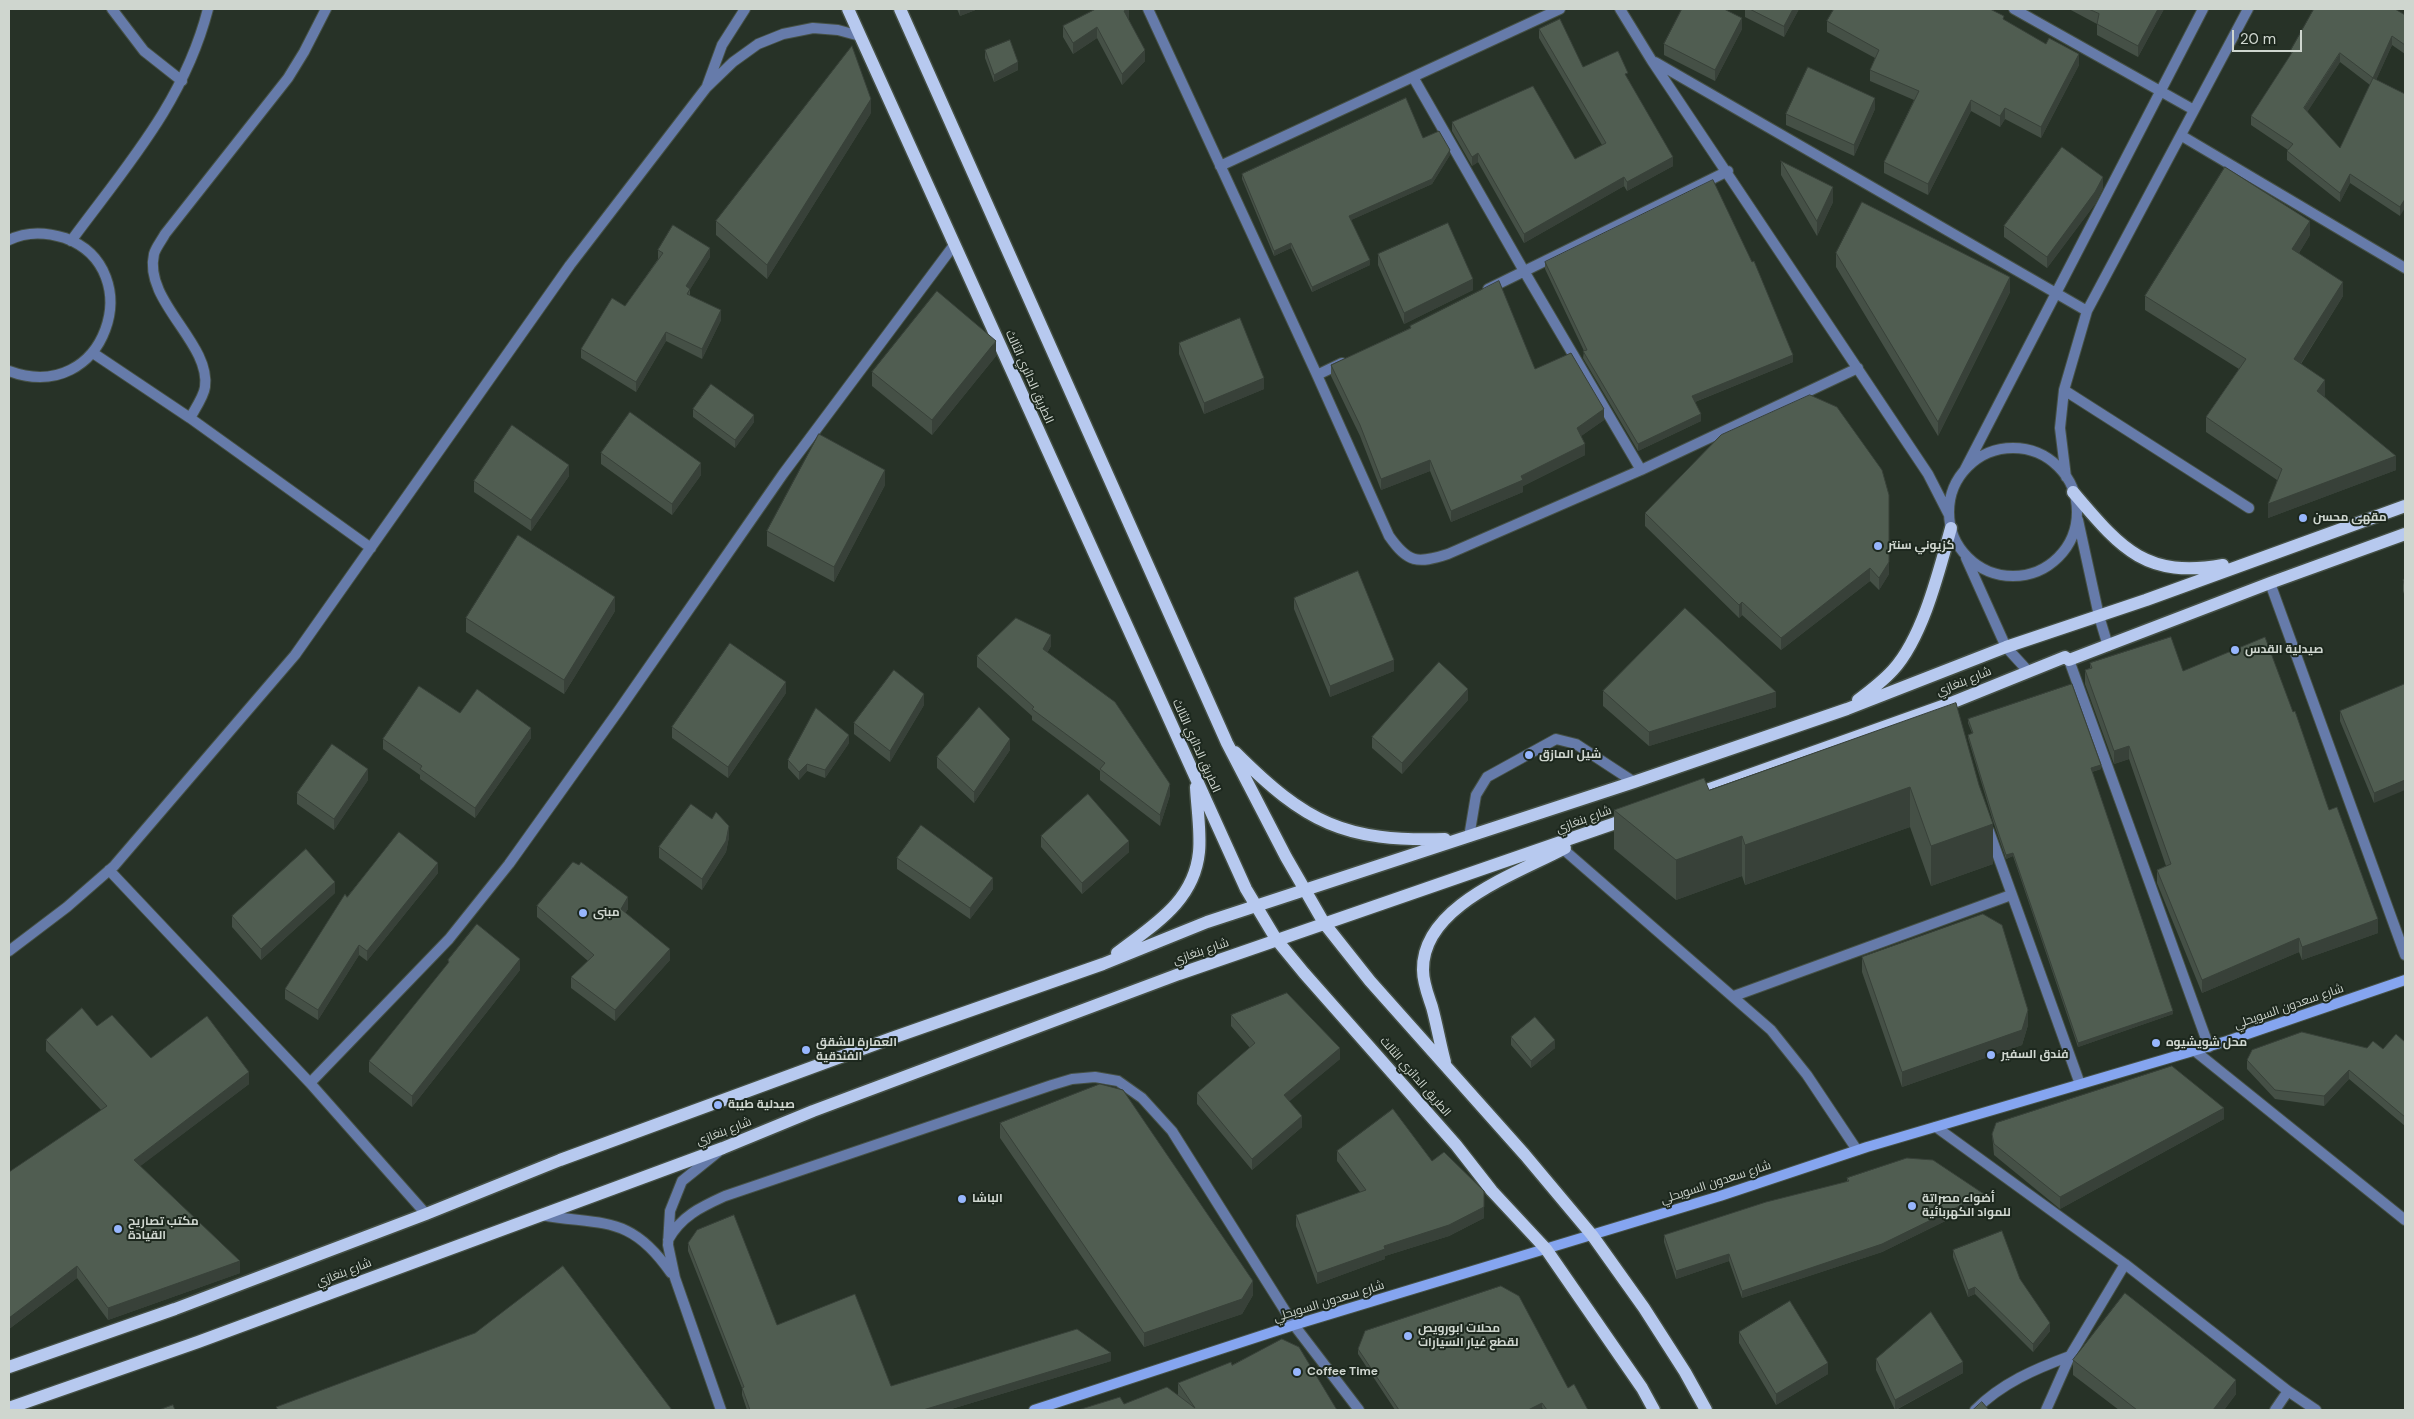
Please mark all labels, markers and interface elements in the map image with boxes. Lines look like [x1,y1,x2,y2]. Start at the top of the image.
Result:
scale bar [2234,20,2304,52]
text: 20 m [2240,29,2276,49]
street label: الطريق الدائري الثالث [1002,328,1056,426]
place label: مقهى محسن [2313,511,2387,525]
marker: مقهى محسن [2297,512,2309,524]
place label: كزيوني سنتر [1888,539,1954,553]
marker: كزيوني سنتر [1872,540,1884,552]
place label: صيدلية القدس [2245,643,2323,657]
marker: صيدلية القدس [2229,644,2241,656]
street label: شارع بنغازي [1934,664,1994,700]
street label: الطريق الدائري الثالث [1169,697,1223,795]
place label: شيل المازق [1539,748,1601,762]
marker: شيل المازق [1523,749,1535,761]
street label: شارع بنغازي [1554,803,1614,837]
place label: مبنى [593,906,620,920]
marker: مبنى [577,907,589,919]
street label: شارع بنغازي [1171,936,1231,968]
street label: شارع سعدون السويحلي [2232,981,2346,1033]
street label: الطريق الدائري الثالث [1376,1034,1454,1120]
place label: العمارة للشقق الفندقية [816,1036,897,1064]
place label: محل شويشيوه [2166,1036,2247,1050]
marker: محل شويشيوه [2150,1037,2162,1049]
marker: العمارة للشقق الفندقية [800,1044,812,1056]
place label: فندق السفير [2001,1048,2069,1062]
marker: فندق السفير [1985,1049,1997,1061]
place label: صيدلية طيبة [728,1098,795,1112]
marker: صيدلية طيبة [712,1099,724,1111]
street label: شارع بنغازي [694,1115,754,1149]
street label: شارع سعدون السويحلي [1659,1158,1773,1208]
place label: الباشا [972,1192,1003,1206]
place label: أضواء مصراتة للمواد الكهربائية [1922,1192,2011,1220]
marker: الباشا [956,1193,968,1205]
marker: أضواء مصراتة للمواد الكهربائية [1906,1200,1918,1212]
place label: مكتب تصاريح القيادة [128,1215,199,1243]
marker: مكتب تصاريح القيادة [112,1223,124,1235]
street label: شارع بنغازي [314,1256,374,1290]
street label: شارع سعدون السويحلي [1272,1278,1386,1326]
place label: محلات ابورويص لقطع غيار السيارات [1418,1322,1518,1350]
marker: محلات ابورويص لقطع غيار السيارات [1402,1330,1414,1342]
place label: Coffee Time [1307,1365,1378,1379]
marker: Coffee Time [1291,1366,1303,1378]

